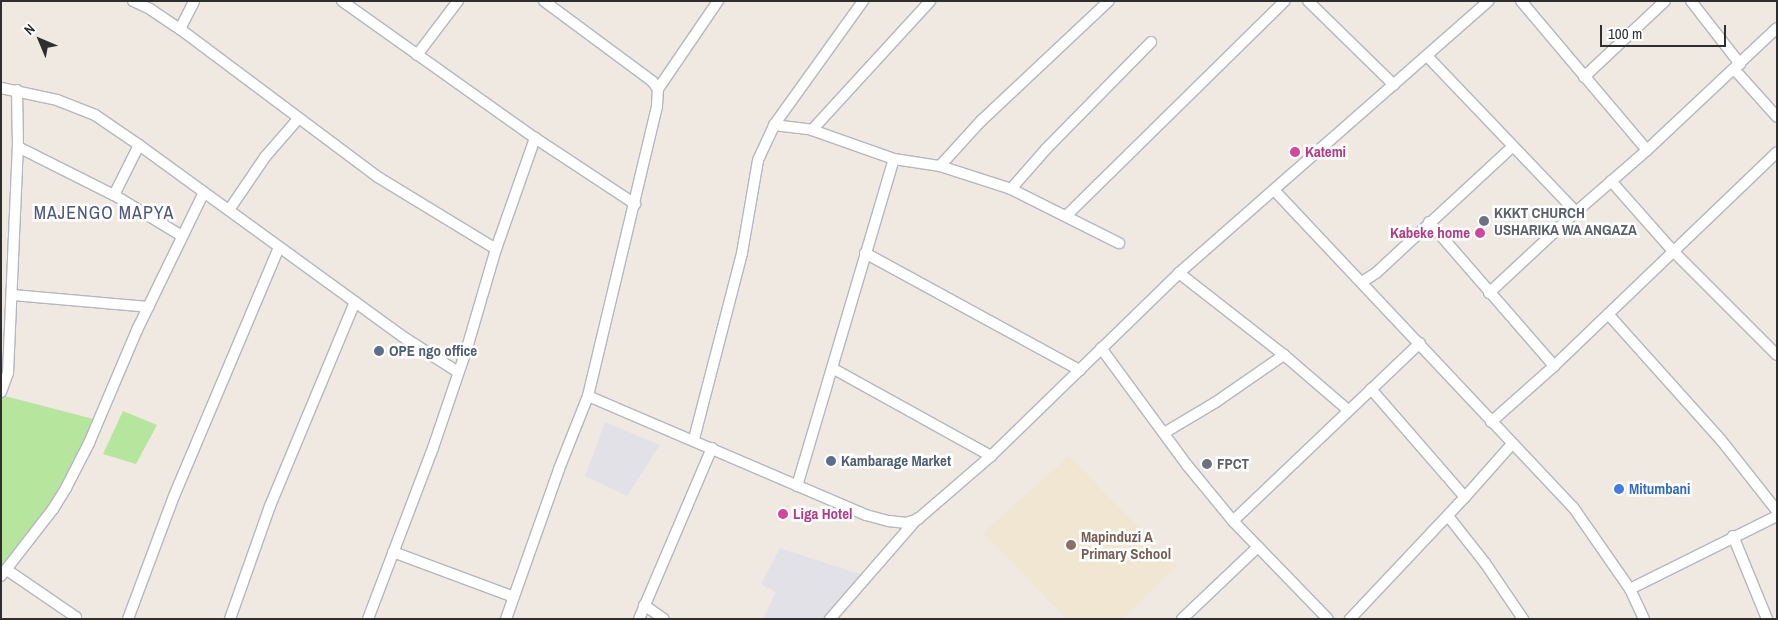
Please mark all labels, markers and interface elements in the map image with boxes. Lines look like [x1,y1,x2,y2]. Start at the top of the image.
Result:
north arrow [15,15,65,65]
scale bar [1603,15,1729,47]
text: N [20,20,39,39]
text: 100 m [1608,23,1642,44]
place label: Katemi [1305,143,1346,161]
marker: Katemi [1289,146,1301,158]
district label: MAJENGO MAPYA [32,202,176,224]
place label: KKKT CHURCH USHARIKA WA ANGAZA [1494,203,1638,238]
marker: KKKT CHURCH USHARIKA WA ANGAZA [1478,215,1490,227]
place label: Kabeke home [1390,224,1470,242]
marker: Kabeke home [1474,227,1486,239]
place label: OPE ngo office [389,342,477,360]
marker: OPE ngo office [373,345,385,357]
place label: Kambarage Market [841,452,951,470]
marker: Kambarage Market [825,455,837,467]
place label: FPCT [1217,455,1249,473]
marker: FPCT [1201,458,1213,470]
place label: Mitumbani [1629,480,1690,498]
marker: Mitumbani [1613,483,1625,495]
place label: Liga Hotel [793,505,852,523]
marker: Liga Hotel [777,508,789,520]
place label: Mapinduzi A Primary School [1081,527,1171,562]
marker: Mapinduzi A Primary School [1065,539,1077,551]

